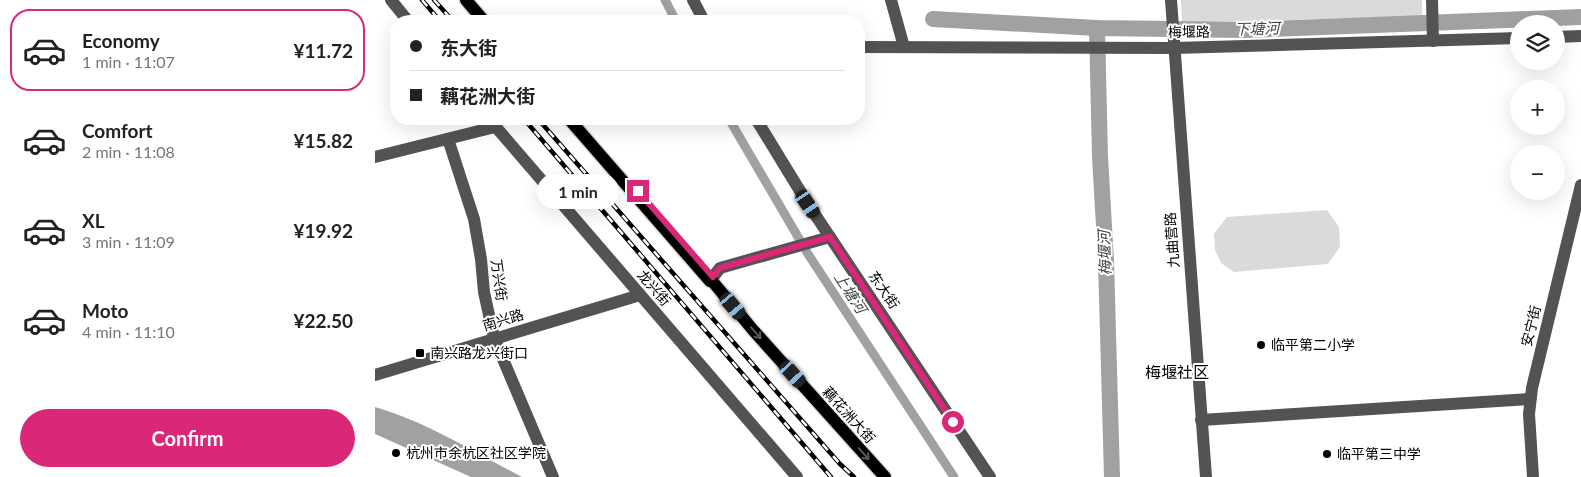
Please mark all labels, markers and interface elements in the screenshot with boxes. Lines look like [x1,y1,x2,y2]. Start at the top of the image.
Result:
map controls [1510,15,1565,200]
button: layers [1510,15,1565,70]
water label: 下塘河 [1234,19,1283,37]
street label: 梅堰路 [1168,23,1210,40]
icon: car [22,28,67,73]
text: Economy [82,29,160,52]
text: 东大街 [440,36,497,59]
text: ¥11.72 [293,39,353,62]
text: 1 min · 11:07 [82,52,175,71]
button: + [1510,80,1565,135]
text: 藕花洲大街 [440,84,535,107]
icon: car [22,118,67,163]
text: Comfort [82,119,153,142]
text: ¥15.82 [293,129,353,152]
text: 2 min · 11:08 [82,142,175,161]
button: − [1510,145,1565,200]
callout: 1 min [538,174,621,208]
route end [627,180,649,202]
text: 1 min [558,182,598,201]
car [793,187,822,221]
icon: car [22,208,67,253]
text: XL [82,209,105,232]
street label: 九曲营路 [1161,212,1182,269]
text: ¥19.92 [293,219,353,242]
water label: 梅堰河 [1094,227,1114,276]
text: 3 min · 11:09 [82,232,175,251]
street label: 万兴街 [488,258,511,302]
street label: 龙兴街 [634,266,675,309]
street label: 东大街 [866,268,903,312]
water label: 上塘河 [831,269,872,319]
car [717,290,748,322]
icon: car [22,298,67,343]
text: Moto [82,299,128,322]
street label: 安宁街 [1517,303,1544,348]
street label: 南兴路 [480,305,525,334]
text: ¥22.50 [293,309,353,332]
text: 4 min · 11:10 [82,322,175,341]
one-way arrow [750,326,762,339]
place label: 临平第二小学 [1271,336,1355,353]
marker: 临平第二小学 [1255,339,1267,351]
place label: 南兴路龙兴街口 [430,344,528,361]
marker: 南兴路龙兴街口 [414,347,426,359]
car [777,358,808,390]
district label: 梅堰社区 [1145,362,1209,381]
street label: 藕花洲大街 [820,383,879,446]
button: Confirm [20,409,355,467]
route start [942,411,964,433]
place label: 杭州市余杭区社区学院 [406,444,546,461]
place label: 临平第三中学 [1337,445,1421,462]
marker: 杭州市余杭区社区学院 [390,447,402,459]
one-way arrow [858,447,870,460]
marker: 临平第三中学 [1321,448,1333,460]

